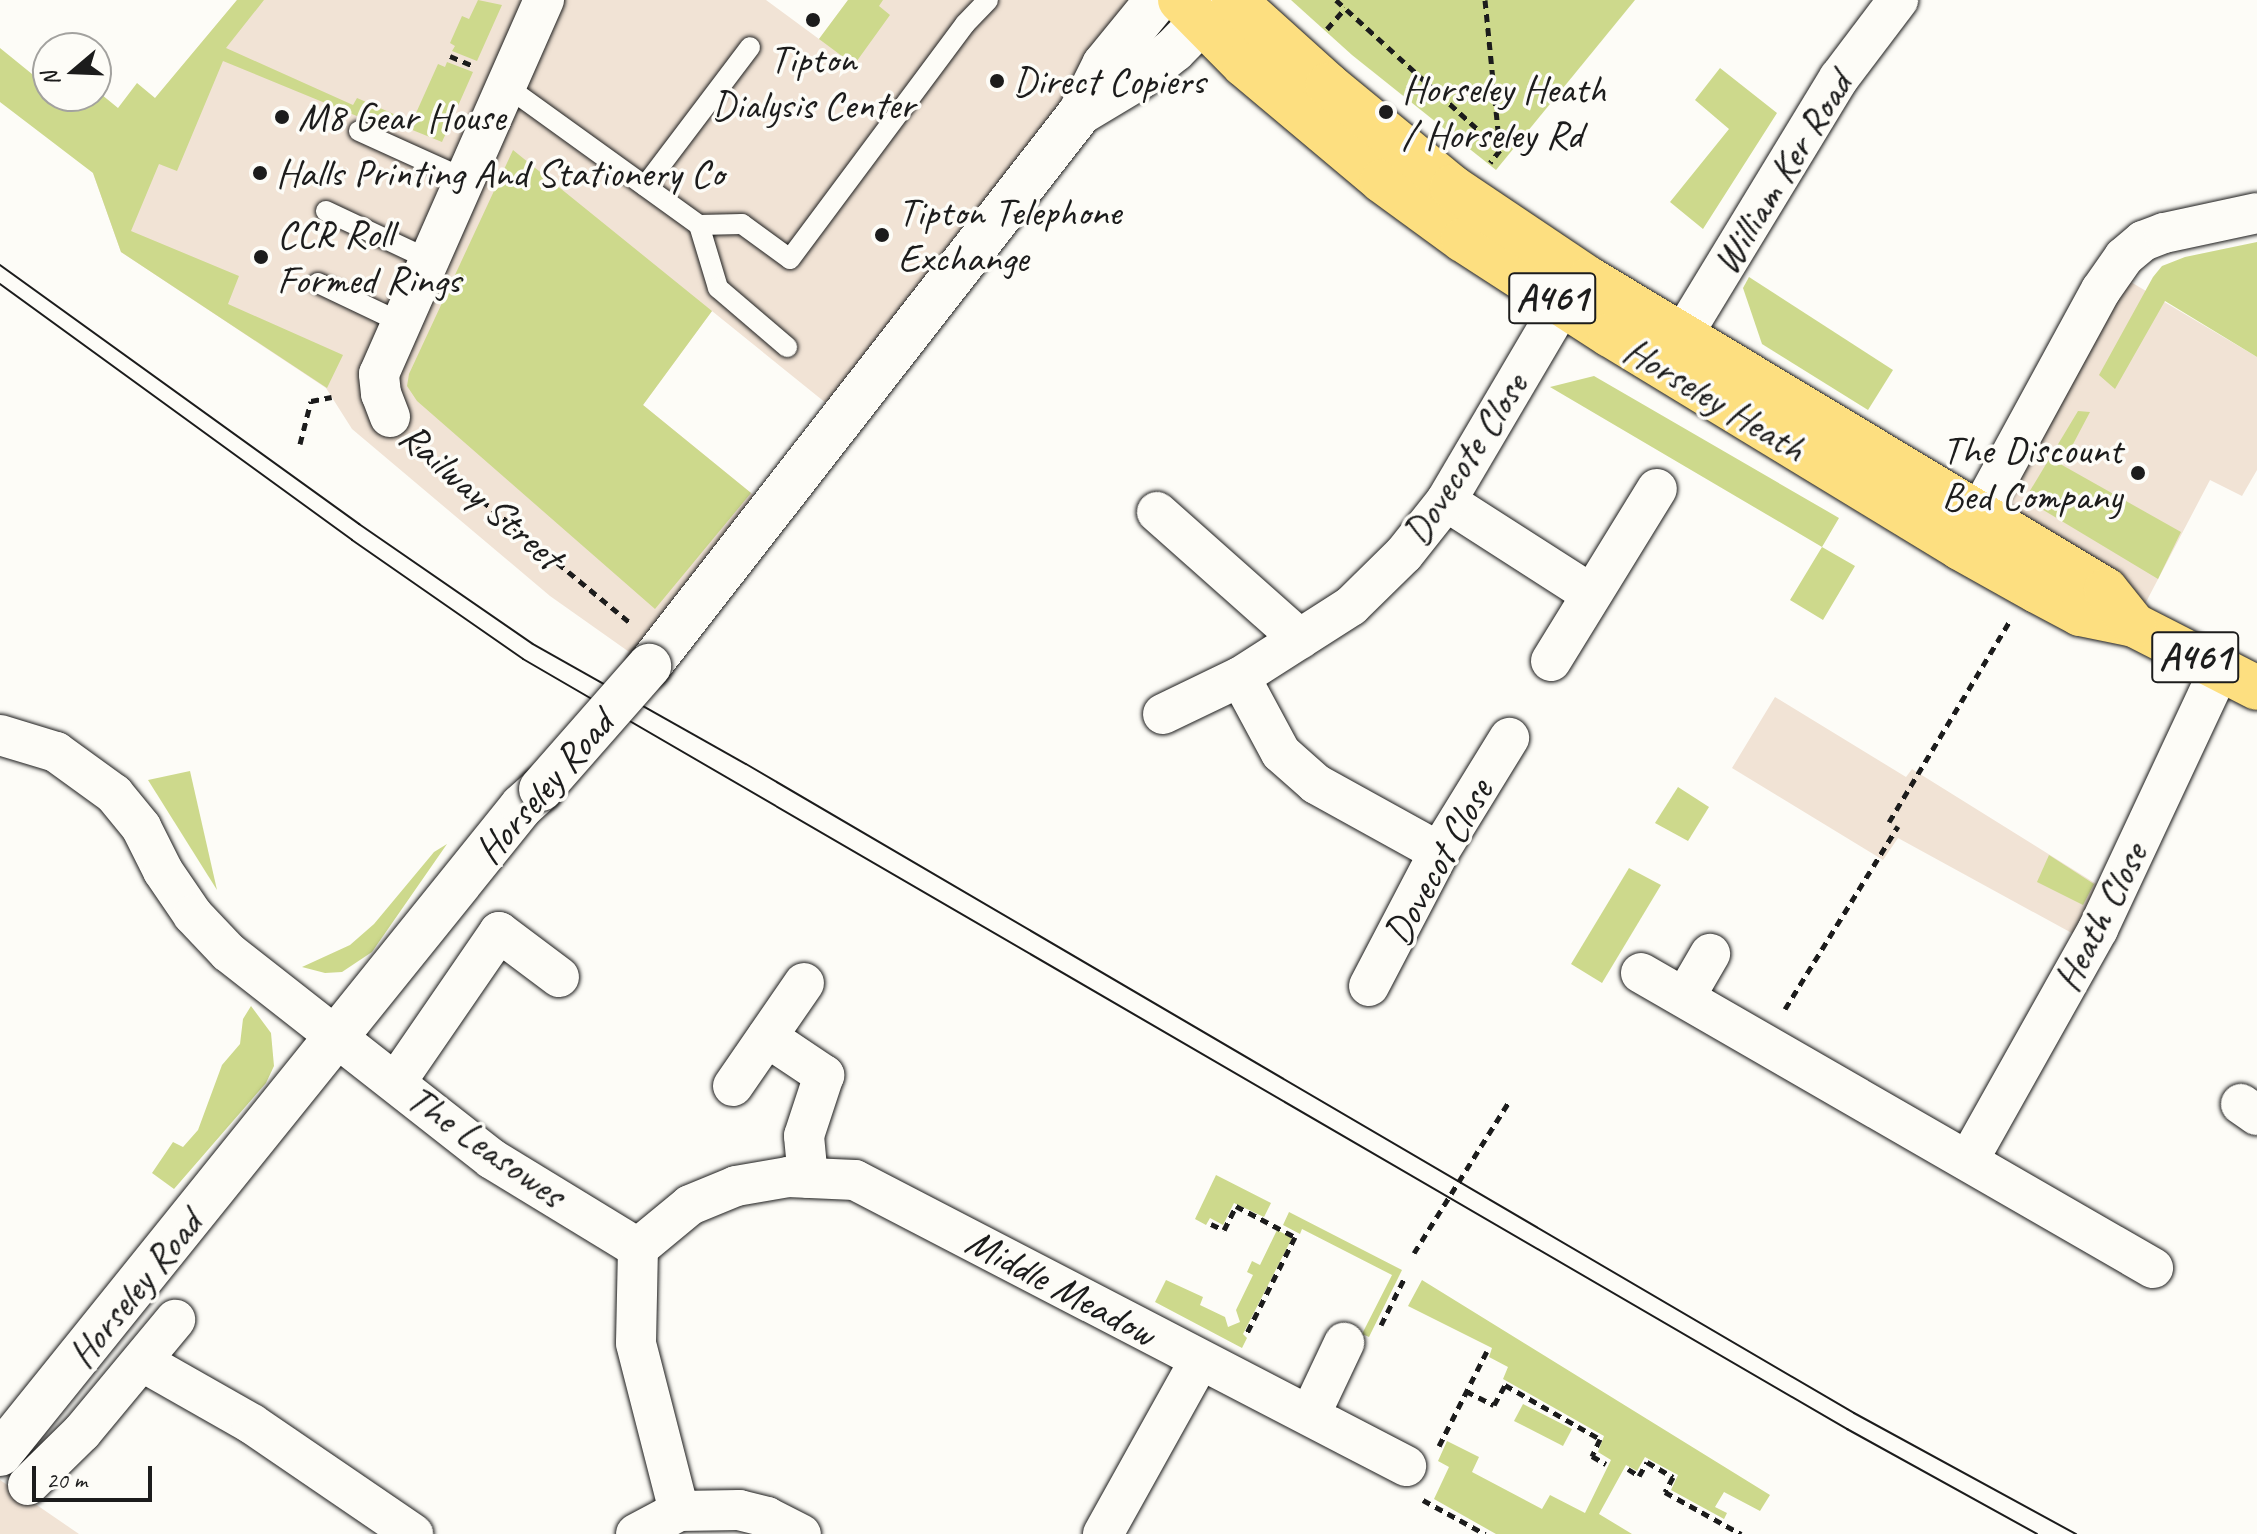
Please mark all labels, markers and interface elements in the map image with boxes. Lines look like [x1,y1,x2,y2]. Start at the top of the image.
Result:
marker: Tipton Dialysis Center [802,9,824,31]
north arrow [32,32,112,112]
place label: Tipton Dialysis Center [712,35,914,129]
place label: Direct Copiers [1013,57,1205,105]
street label: William Ker Road [1701,63,1863,283]
place label: Horseley Heath / Horseley Rd [1402,65,1606,159]
text: N [36,68,67,90]
marker: Direct Copiers [988,72,1006,90]
place label: M8 Gear House [298,93,505,141]
marker: Horseley Heath / Horseley Rd [1377,103,1395,121]
marker: M8 Gear House [273,108,291,126]
place label: Halls Printing And Stationery Co [276,149,725,197]
marker: Halls Printing And Stationery Co [251,164,269,182]
place label: Tipton Telephone Exchange [898,188,1120,282]
place label: CCR Roll Formed Rings [277,210,461,304]
marker: Tipton Telephone Exchange [873,226,891,244]
marker: CCR Roll Formed Rings [252,248,270,266]
road number: A461 [1508,264,1596,332]
street label: Horseley Heath [1615,326,1815,472]
street label: Dovecote Close [1392,364,1538,554]
street label: Railway Street [390,412,572,580]
place label: The Discount Bed Company [1943,426,2122,520]
marker: The Discount Bed Company [2129,464,2147,482]
road number: A461 [2151,623,2239,691]
street label: Horseley Road [464,700,624,874]
street label: Dovecot Close [1373,771,1503,953]
street label: Heath Close [2042,835,2158,999]
street label: The Leasowes [398,1074,574,1218]
street label: Horseley Road [57,1201,213,1377]
street label: Middle Meadow [959,1217,1163,1357]
scale bar [36,1450,156,1500]
text: 20 m [46,1465,87,1495]

